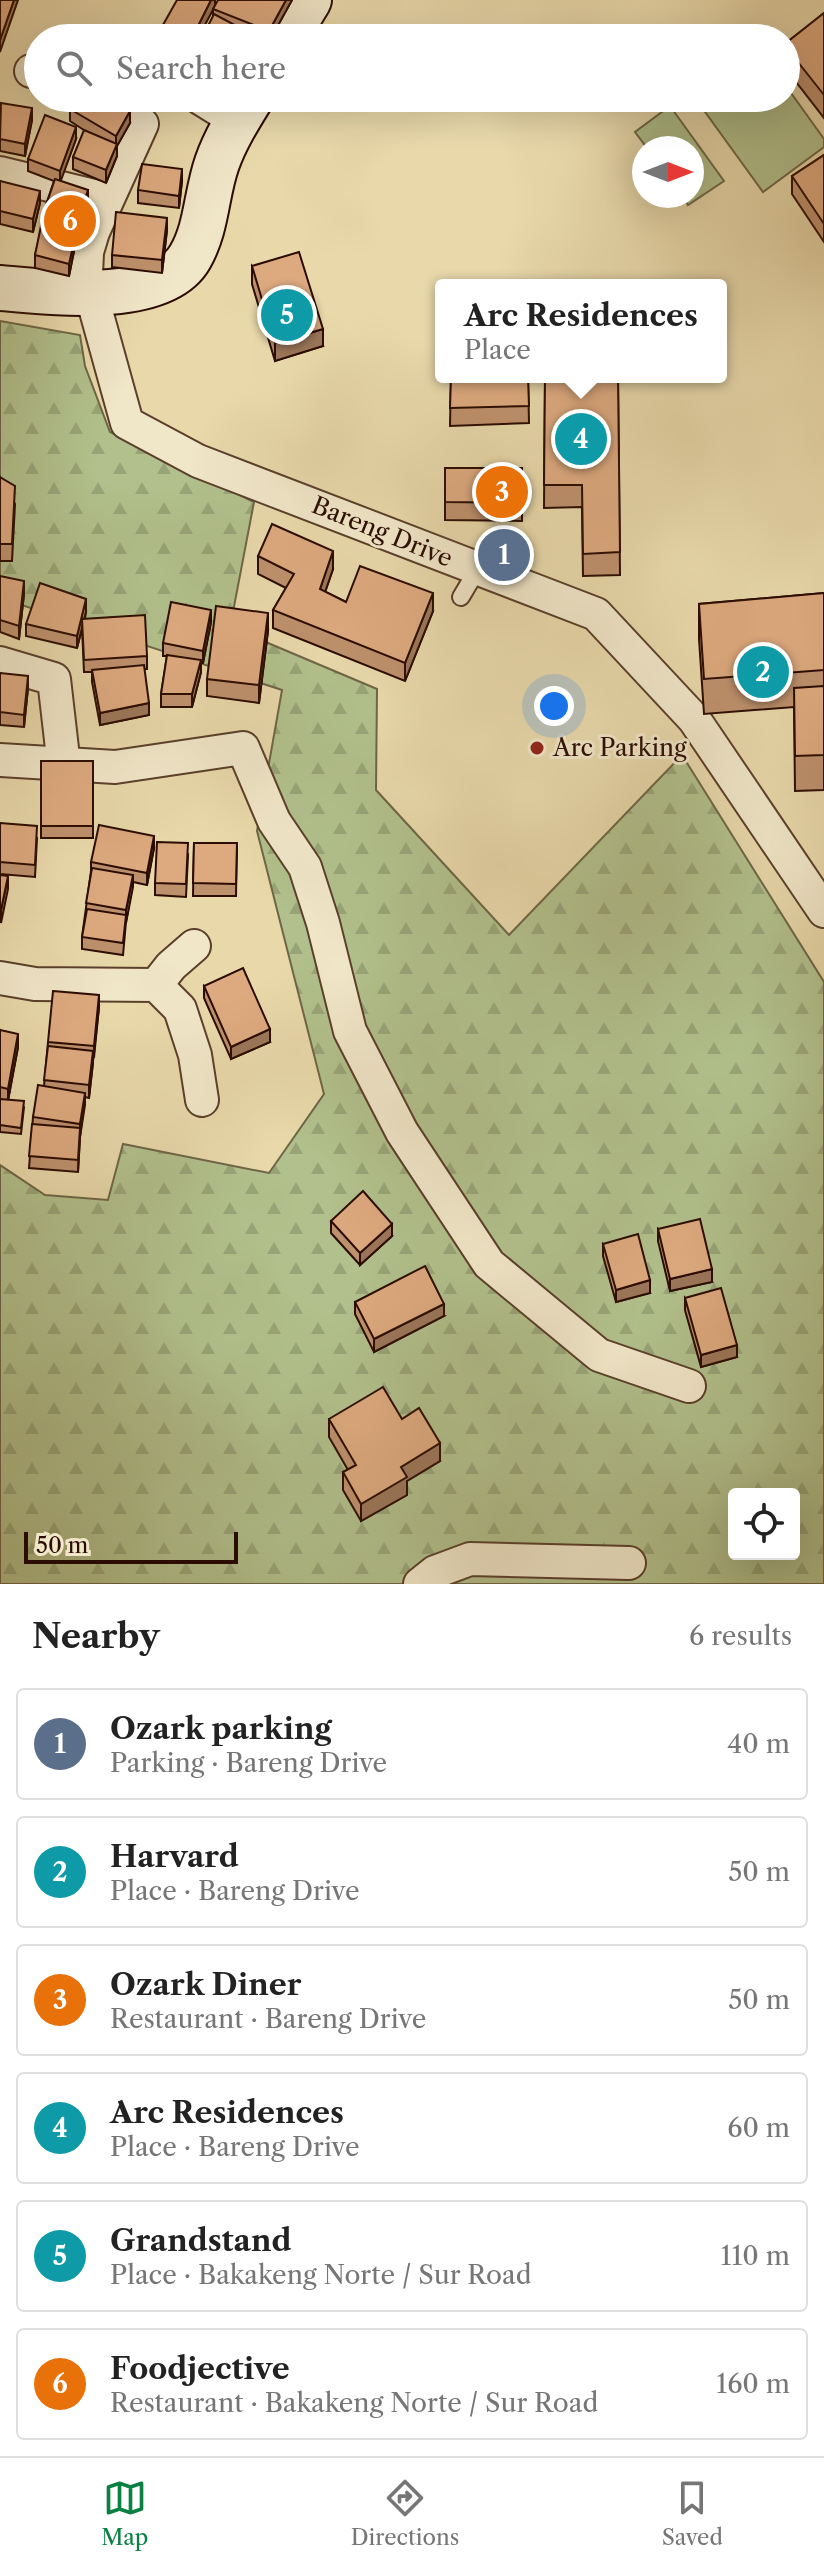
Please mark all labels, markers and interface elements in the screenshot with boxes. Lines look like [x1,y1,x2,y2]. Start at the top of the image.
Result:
search box [24,24,800,112]
icon: search [52,46,96,90]
text: Search here [116,50,286,87]
north arrow [632,136,704,208]
pin: 6 [44,191,96,251]
popup [435,279,727,383]
pin: 5 [261,285,313,345]
text: Arc Residences [464,297,698,334]
text: Place [464,334,531,366]
pin: 4 [555,409,607,469]
pin: 3 [476,462,528,522]
street label: Bareng Drive [308,490,457,573]
pin: 1 [478,525,530,585]
pin: 2 [737,642,789,702]
your location [534,686,574,726]
place label: Arc Parking [552,733,687,762]
marker: Arc Parking [528,739,546,757]
map controls [728,1488,800,1560]
button: locate [728,1488,800,1560]
scale bar [24,1528,238,1564]
text: 50 m [36,1532,88,1559]
text: Nearby [32,1615,160,1657]
text: 6 results [689,1620,792,1652]
text: Ozark parking [110,1710,332,1747]
text: 1 [54,1728,66,1760]
text: 40 m [727,1728,790,1760]
text: Parking · Bareng Drive [110,1747,387,1779]
text: Harvard [110,1838,239,1875]
text: 2 [52,1856,68,1888]
text: 50 m [728,1856,790,1888]
text: Place · Bareng Drive [110,1875,360,1907]
text: Ozark Diner [110,1966,301,2003]
text: 3 [53,1984,67,2016]
text: 50 m [728,1984,790,2016]
text: Restaurant · Bareng Drive [110,2003,426,2035]
text: Arc Residences [110,2094,344,2131]
text: 4 [52,2112,68,2144]
text: 60 m [727,2112,790,2144]
text: Place · Bareng Drive [110,2131,360,2163]
text: Grandstand [110,2222,291,2259]
text: 5 [53,2240,67,2272]
text: 110 m [721,2240,790,2272]
text: Place · Bakakeng Norte / Sur Road [110,2259,532,2291]
text: Foodjective [110,2350,290,2387]
text: 6 [52,2368,68,2400]
text: 160 m [716,2368,790,2400]
text: Restaurant · Bakakeng Norte / Sur Road [110,2387,598,2419]
tab: Map [101,2476,148,2551]
tab: Directions [351,2476,459,2551]
tab: Saved [662,2476,723,2551]

